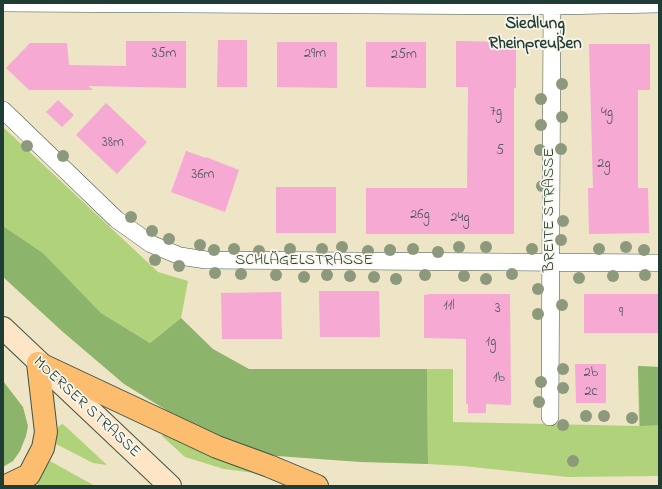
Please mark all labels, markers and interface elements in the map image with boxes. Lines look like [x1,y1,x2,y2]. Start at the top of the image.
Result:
district label: Siedlung Rheinpreußen [488,15,582,55]
house number: 35m [152,47,176,63]
house number: 29m [304,47,326,63]
house number: 25m [391,48,417,64]
house number: 7g [490,105,502,121]
house number: 4g [601,106,613,122]
house number: 38m [102,136,124,152]
house number: 5 [496,144,504,160]
street label: BREITE STRASSE [540,148,560,272]
house number: 2g [597,157,611,173]
house number: 36m [192,168,214,184]
house number: 26g [410,208,430,224]
house number: 24g [450,211,470,227]
street label: SCHLÄGELSTRASSE [235,251,373,271]
house number: 11l [443,299,455,315]
house number: 3 [495,302,501,318]
house number: 9 [619,306,623,322]
house number: 1g [486,335,496,351]
street label: MOERSER STRASSE [28,353,144,463]
house number: 2b [584,366,598,382]
house number: 1b [493,371,505,387]
house number: 2c [584,385,598,401]

